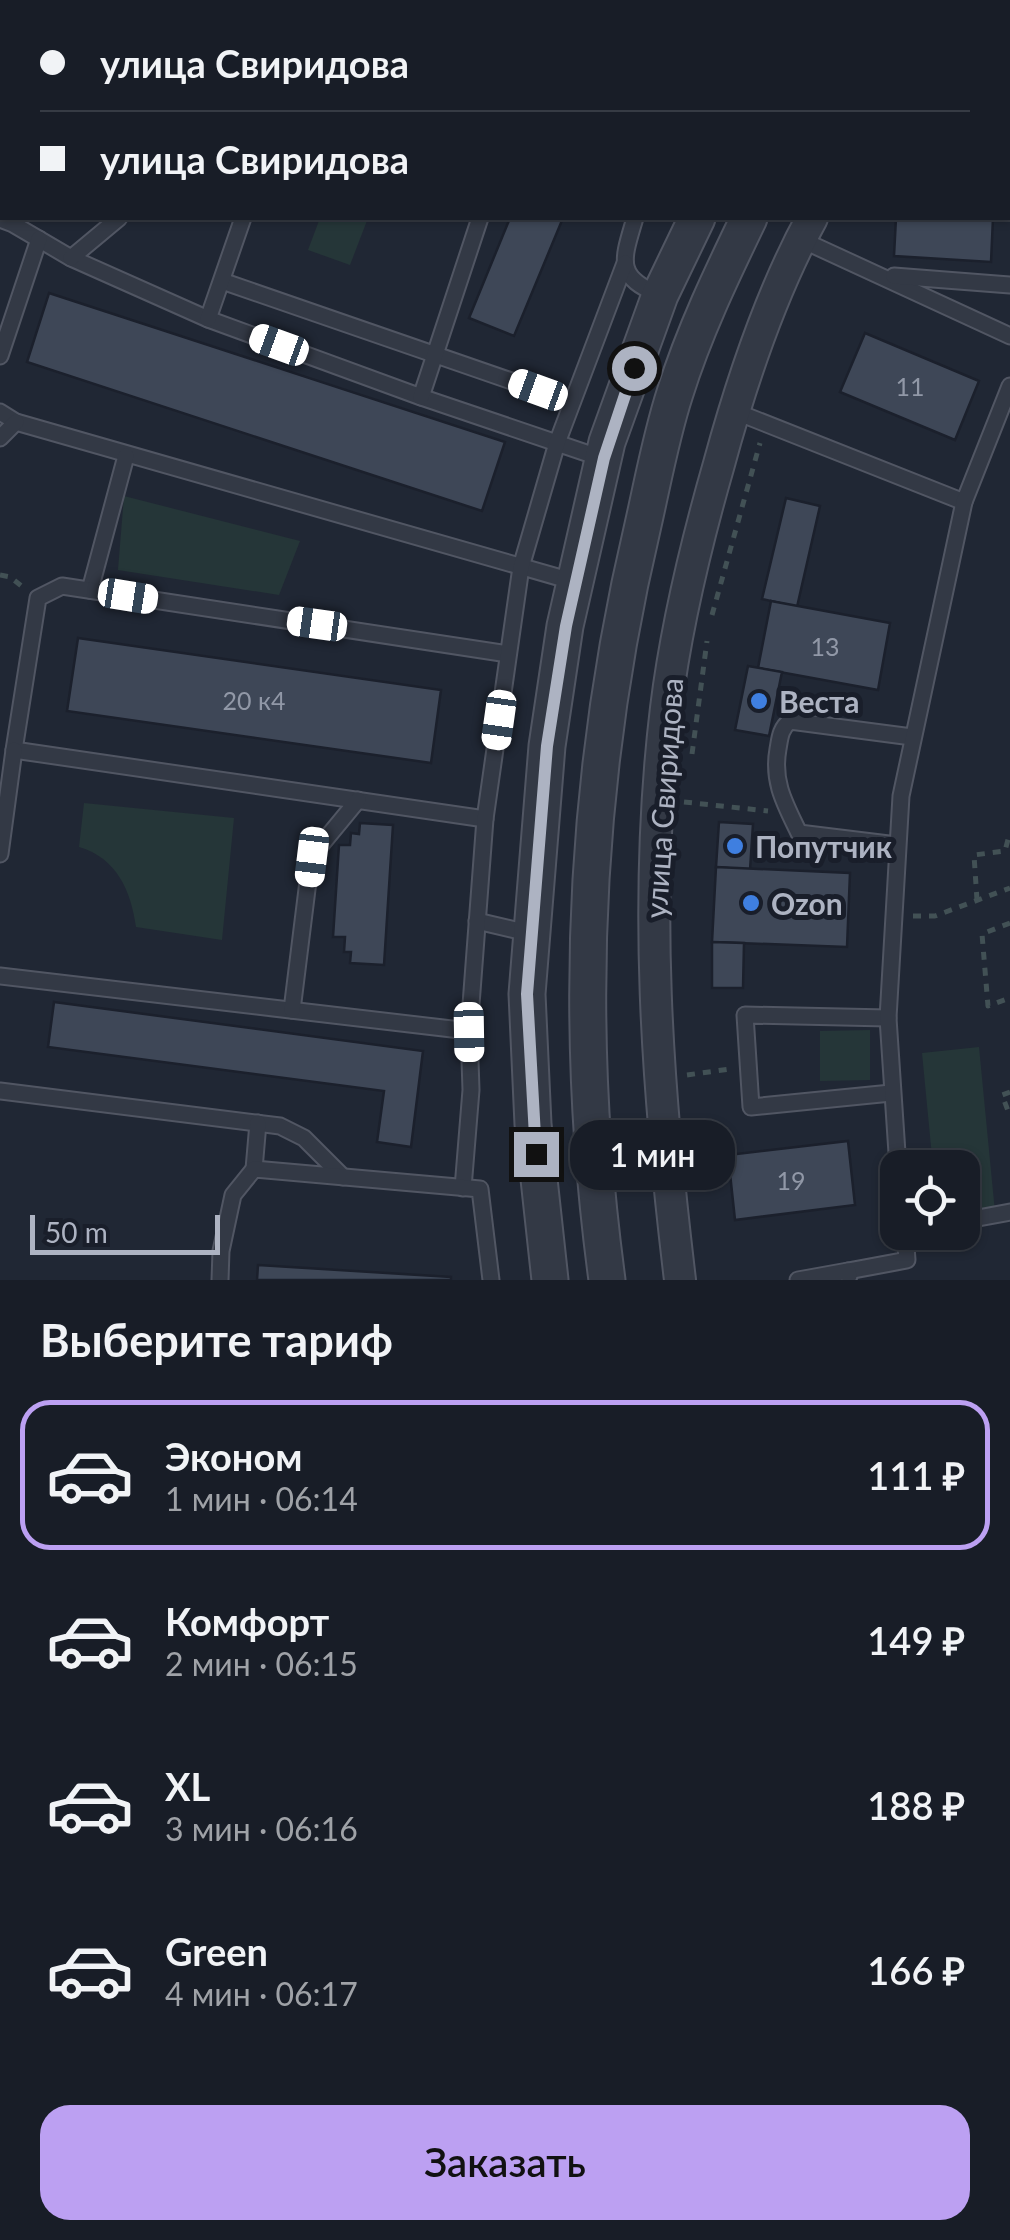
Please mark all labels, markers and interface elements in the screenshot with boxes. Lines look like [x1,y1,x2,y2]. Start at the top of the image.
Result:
text: улица Свиридова [100,40,409,86]
text: улица Свиридова [100,136,409,182]
car [246,321,312,369]
route start [612,346,657,391]
car [505,366,571,414]
house number: 11 [895,371,925,401]
car [96,576,160,616]
car [285,605,349,643]
house number: 13 [810,631,840,661]
street label: улица Свиридова [637,677,689,919]
place label: Веста [779,683,860,719]
house number: 20 к4 [223,685,285,715]
car [480,688,518,752]
marker: Веста [748,690,770,712]
car [293,825,331,889]
place label: Попутчик [755,828,893,864]
marker: Попутчик [724,835,746,857]
place label: Ozon [771,885,843,921]
marker: Ozon [740,892,762,914]
car [453,1002,485,1062]
callout: 1 мин [571,1119,736,1189]
route end [514,1132,559,1177]
text: 1 мин [610,1135,695,1174]
map controls [880,1150,980,1250]
button: locate [880,1150,980,1250]
house number: 19 [776,1165,806,1195]
scale bar [30,1210,220,1254]
text: 50 m [45,1215,108,1249]
text: Выберите тариф [40,1313,393,1367]
icon: car [45,1430,135,1520]
text: Эконом [165,1433,303,1479]
text: 111 ₽ [867,1452,965,1498]
text: 1 мин · 06:14 [165,1479,358,1518]
icon: car [45,1595,135,1685]
text: Комфорт [165,1598,329,1644]
text: 149 ₽ [867,1617,965,1663]
text: 2 мин · 06:15 [165,1644,358,1683]
icon: car [45,1760,135,1850]
text: XL [165,1763,210,1809]
text: 188 ₽ [867,1782,965,1828]
text: 3 мин · 06:16 [165,1809,358,1848]
icon: car [45,1925,135,2015]
text: Green [165,1928,268,1974]
text: 166 ₽ [867,1947,965,1993]
text: 4 мин · 06:17 [165,1974,358,2013]
button: Заказать [40,2105,970,2220]

